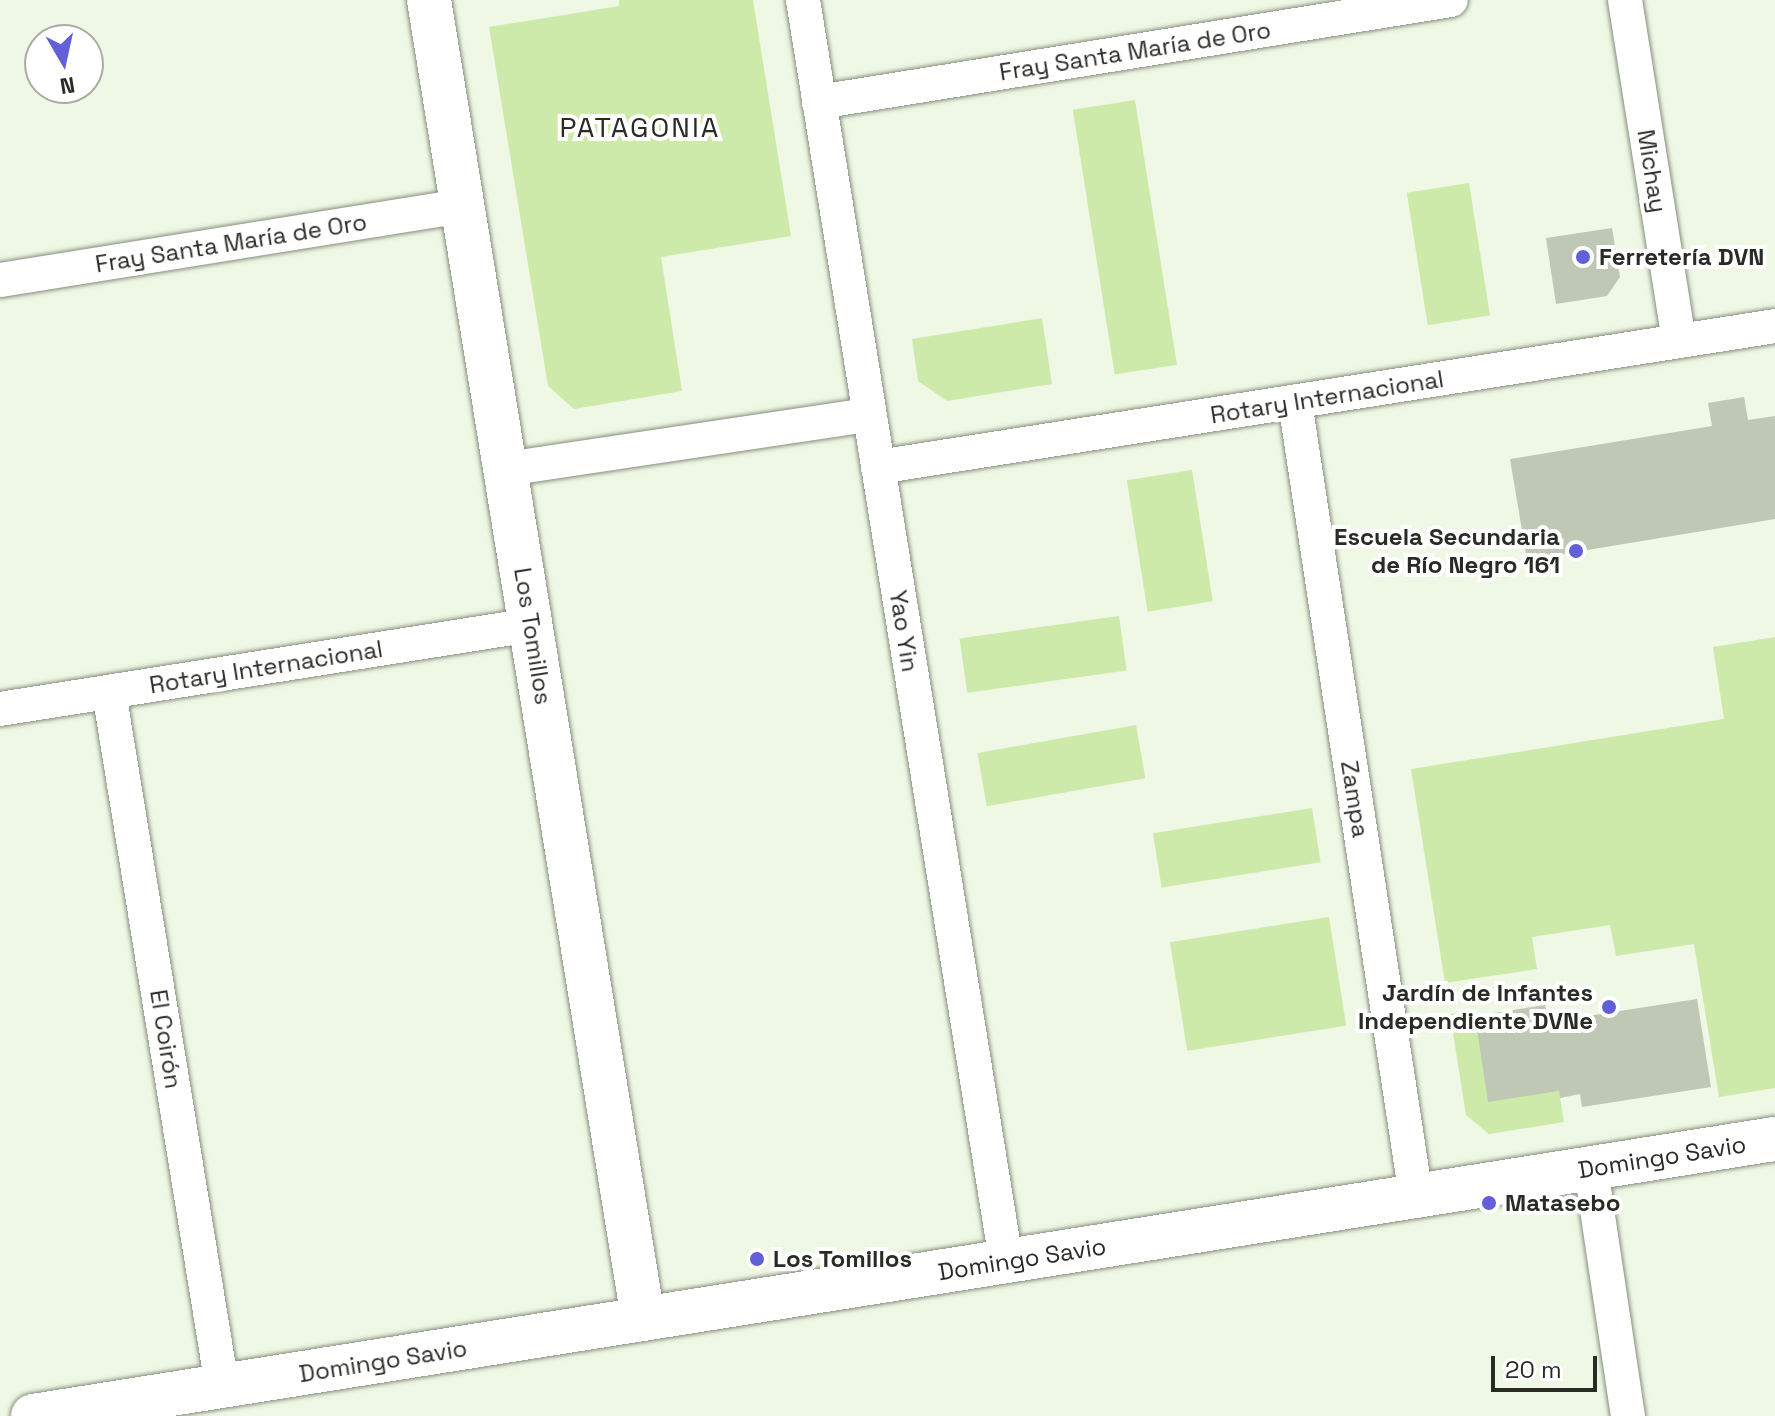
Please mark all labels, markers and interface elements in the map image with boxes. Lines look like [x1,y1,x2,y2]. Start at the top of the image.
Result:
street label: Fray Santa María de Oro [997,15,1273,87]
north arrow [24,24,104,104]
text: N [58,71,77,101]
district label: PATAGONIA [560,110,720,144]
street label: Michay [1631,127,1673,215]
street label: Fray Santa María de Oro [93,207,369,279]
place label: Ferretería DVN [1599,243,1764,271]
marker: Ferretería DVN [1574,248,1592,266]
street label: Rotary Internacional [1208,364,1446,430]
place label: Escuela Secundaria de Río Negro 161 [1334,523,1560,579]
marker: Escuela Secundaria de Río Negro 161 [1567,542,1585,560]
street label: Los Tomillos [508,565,558,707]
street label: Yao Yin [883,588,925,674]
street label: Rotary Internacional [147,634,385,700]
street label: Zampa [1335,758,1375,840]
place label: Jardín de Infantes Independiente DVNe [1358,979,1593,1035]
street label: El Coirón [144,987,188,1091]
marker: Jardín de Infantes Independiente DVNe [1600,998,1618,1016]
street label: Domingo Savio [1576,1129,1748,1185]
place label: Matasebo [1505,1189,1620,1217]
marker: Matasebo [1480,1194,1498,1212]
street label: Domingo Savio [936,1231,1108,1287]
place label: Los Tomillos [773,1245,913,1273]
marker: Los Tomillos [748,1250,766,1268]
street label: Domingo Savio [297,1333,469,1389]
scale bar [1495,1340,1601,1390]
text: 20 m [1505,1354,1562,1385]

